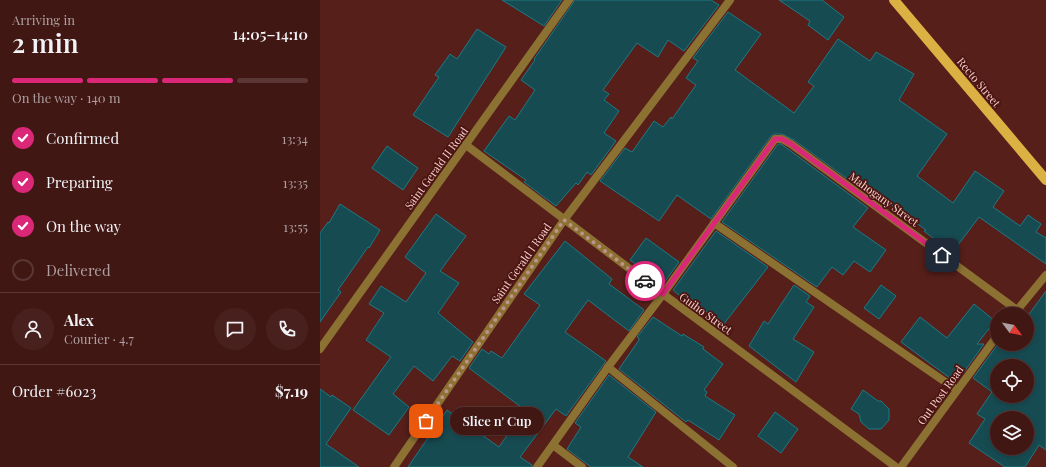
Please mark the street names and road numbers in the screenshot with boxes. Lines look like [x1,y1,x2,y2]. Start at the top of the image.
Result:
street label: Recto Street [954,54,1004,110]
street label: Saint Gerald II Road [401,123,471,212]
street label: Mahogany Street [846,169,922,229]
street label: Saint Gerald I Road [488,219,555,306]
street label: Guiho Street [676,289,736,337]
street label: Out Post Road [913,362,967,428]

